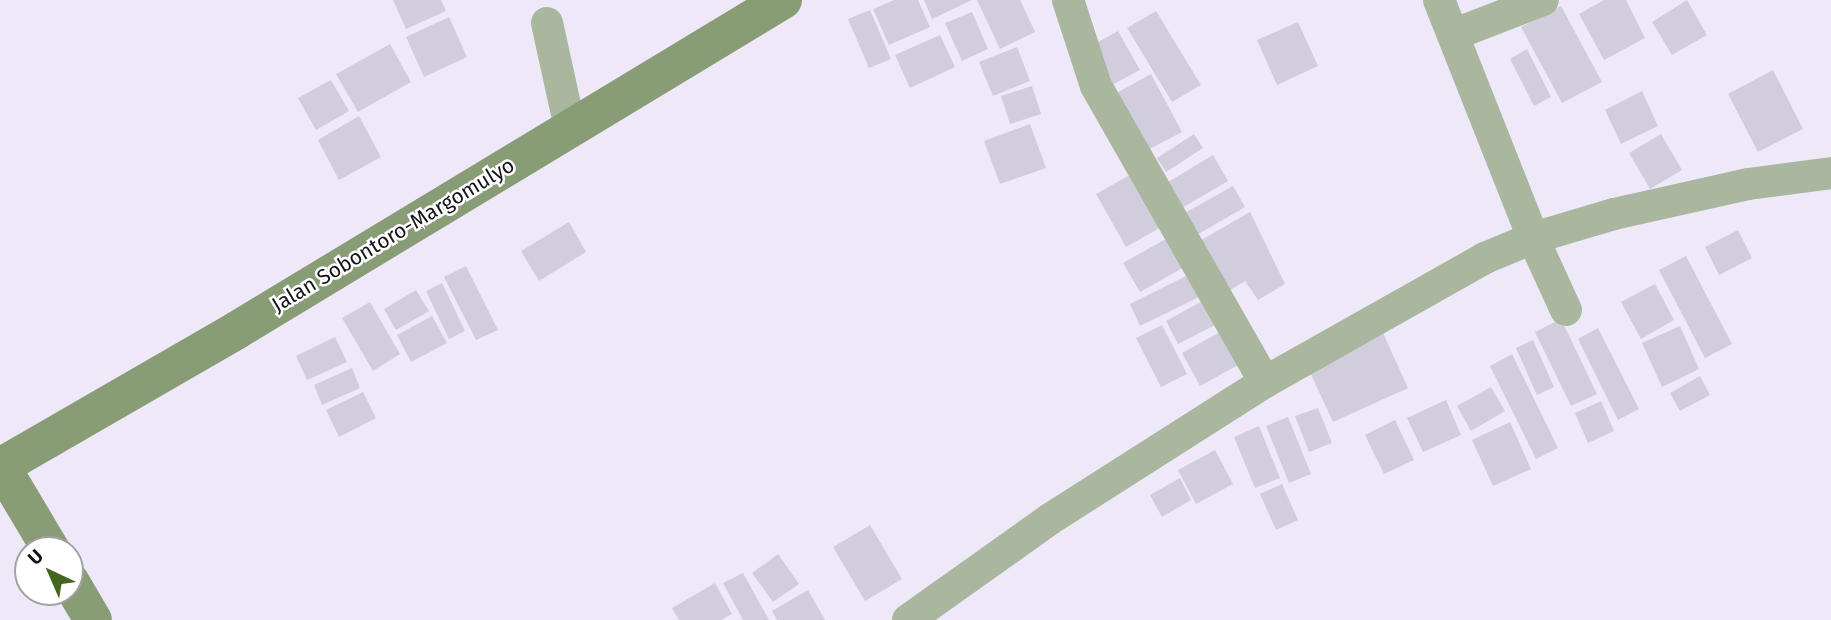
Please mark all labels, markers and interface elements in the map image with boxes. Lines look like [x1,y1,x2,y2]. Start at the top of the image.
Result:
street label: Jalan Sobontoro-Margomulyo [267,152,519,318]
north arrow [14,536,84,606]
text: U [23,544,48,570]

